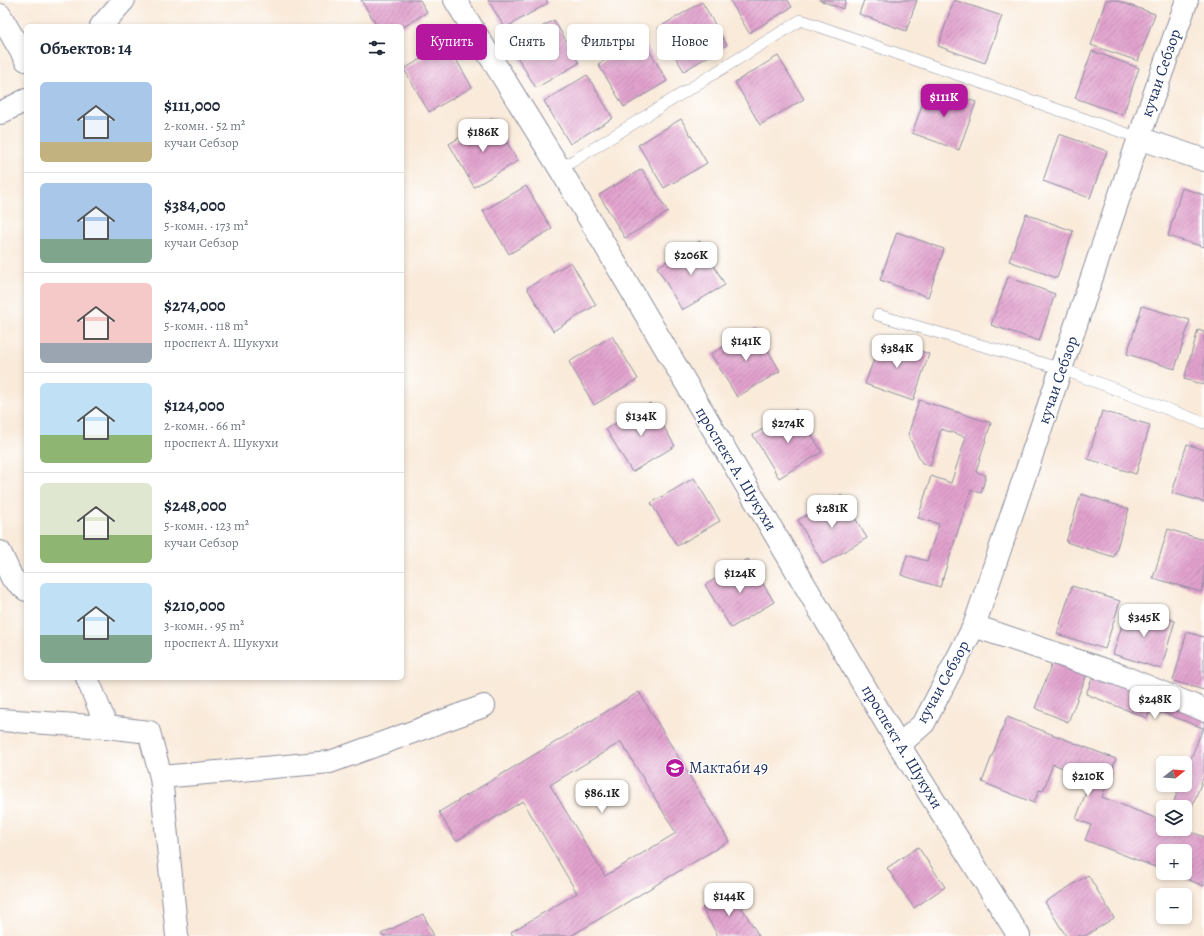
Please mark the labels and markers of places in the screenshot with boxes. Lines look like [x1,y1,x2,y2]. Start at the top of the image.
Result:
pin: $111K [916,84,972,118]
pin: $186K [455,119,511,153]
pin: $206K [663,242,719,276]
pin: $141K [718,328,774,362]
pin: $384K [869,335,925,369]
pin: $134K [613,403,669,437]
pin: $274K [760,410,816,444]
pin: $281K [804,495,860,529]
pin: $124K [712,560,768,594]
pin: $345K [1116,604,1172,638]
pin: $248K [1127,686,1183,720]
school or university icon: Мактаби 49 [664,757,686,779]
place label: Мактаби 49 [689,757,768,779]
pin: $210K [1060,763,1116,797]
pin: $86.1K [569,780,635,814]
pin: $144K [701,883,757,917]

